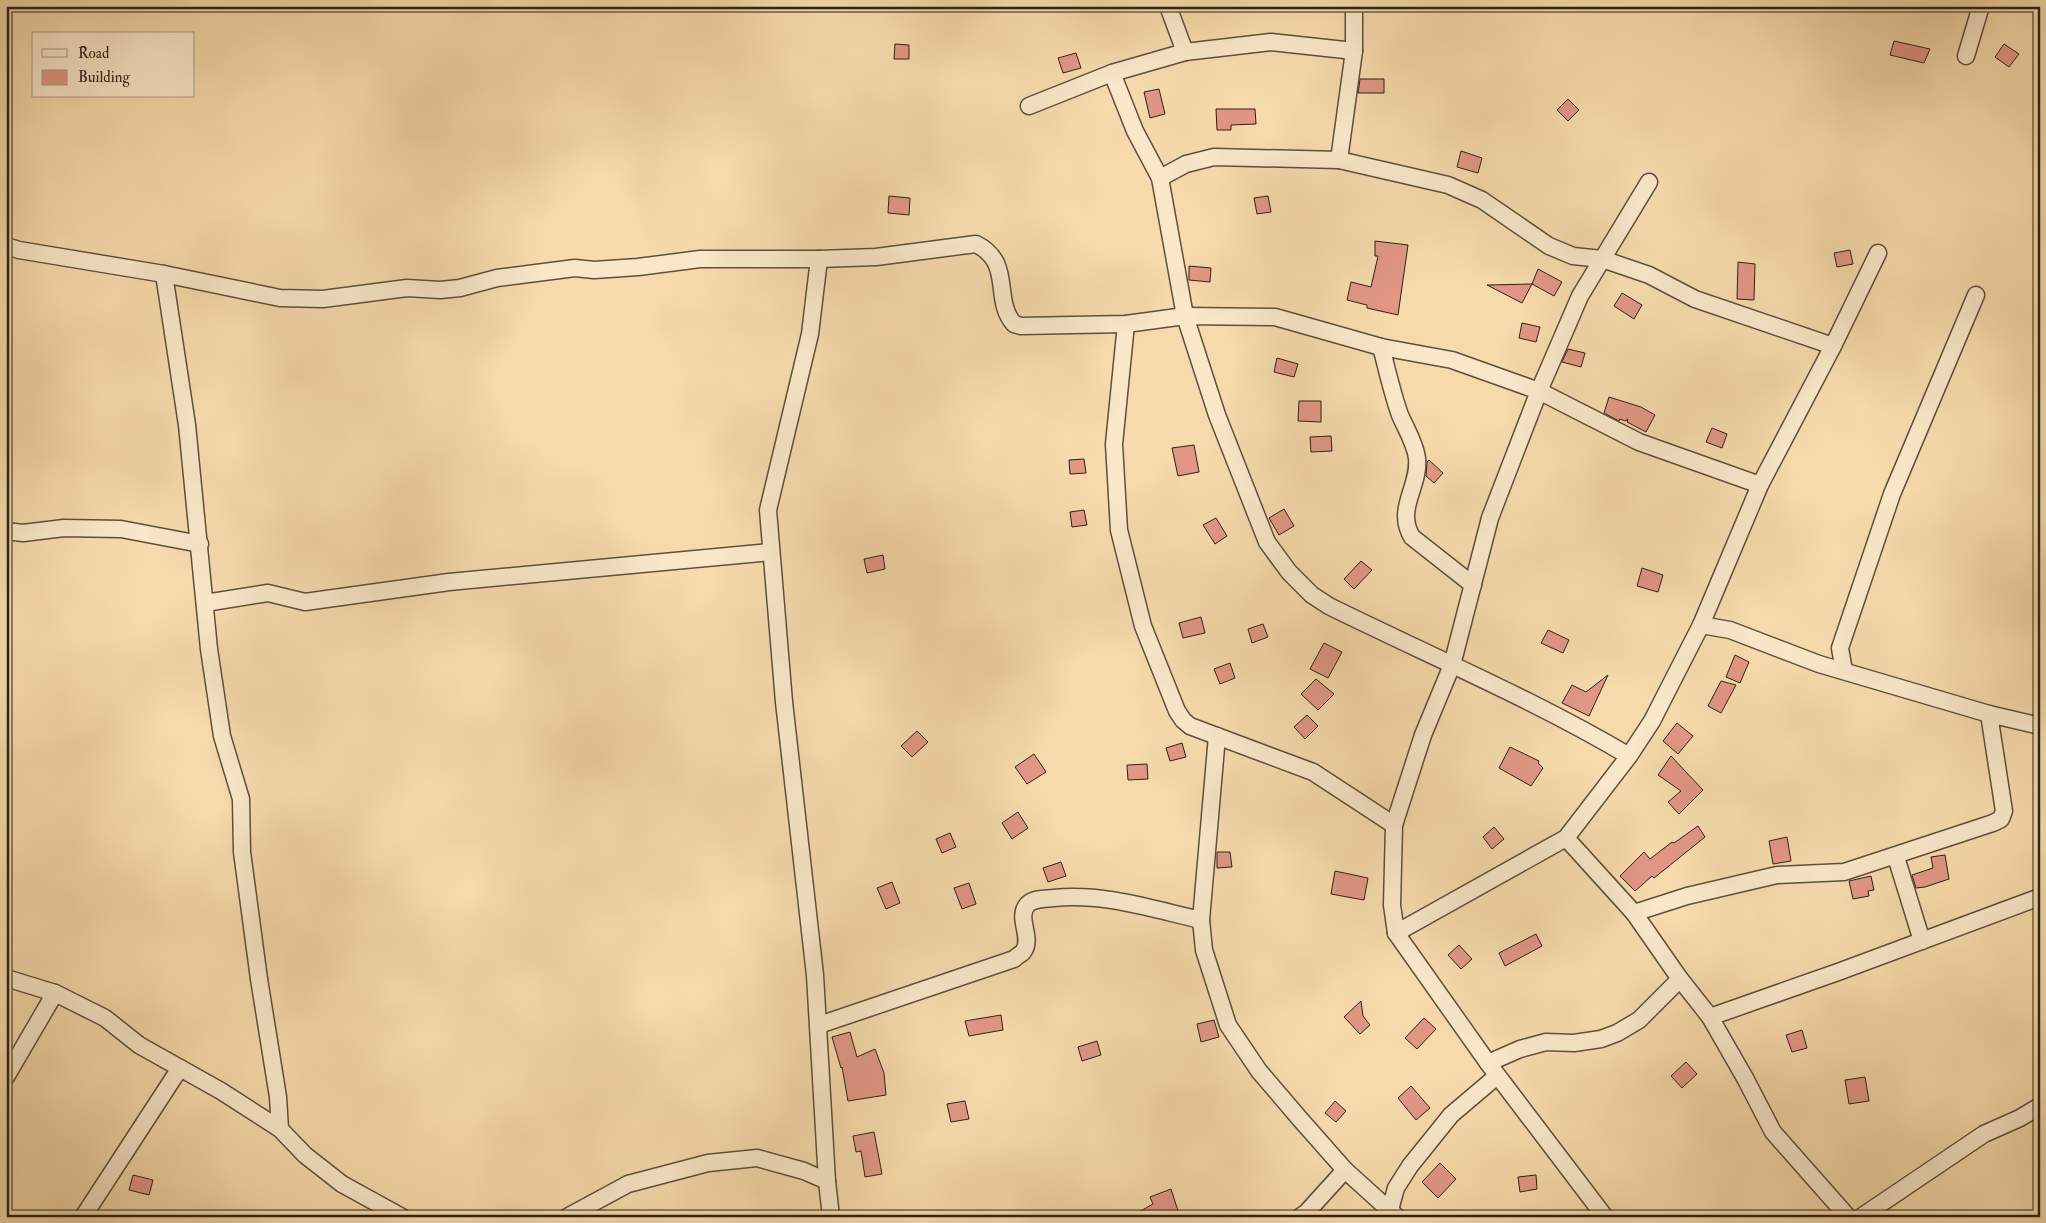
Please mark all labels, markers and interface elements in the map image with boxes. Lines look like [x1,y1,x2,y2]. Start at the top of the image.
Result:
legend [32,32,195,98]
text: Road [78,44,110,63]
text: Building [78,68,130,87]

